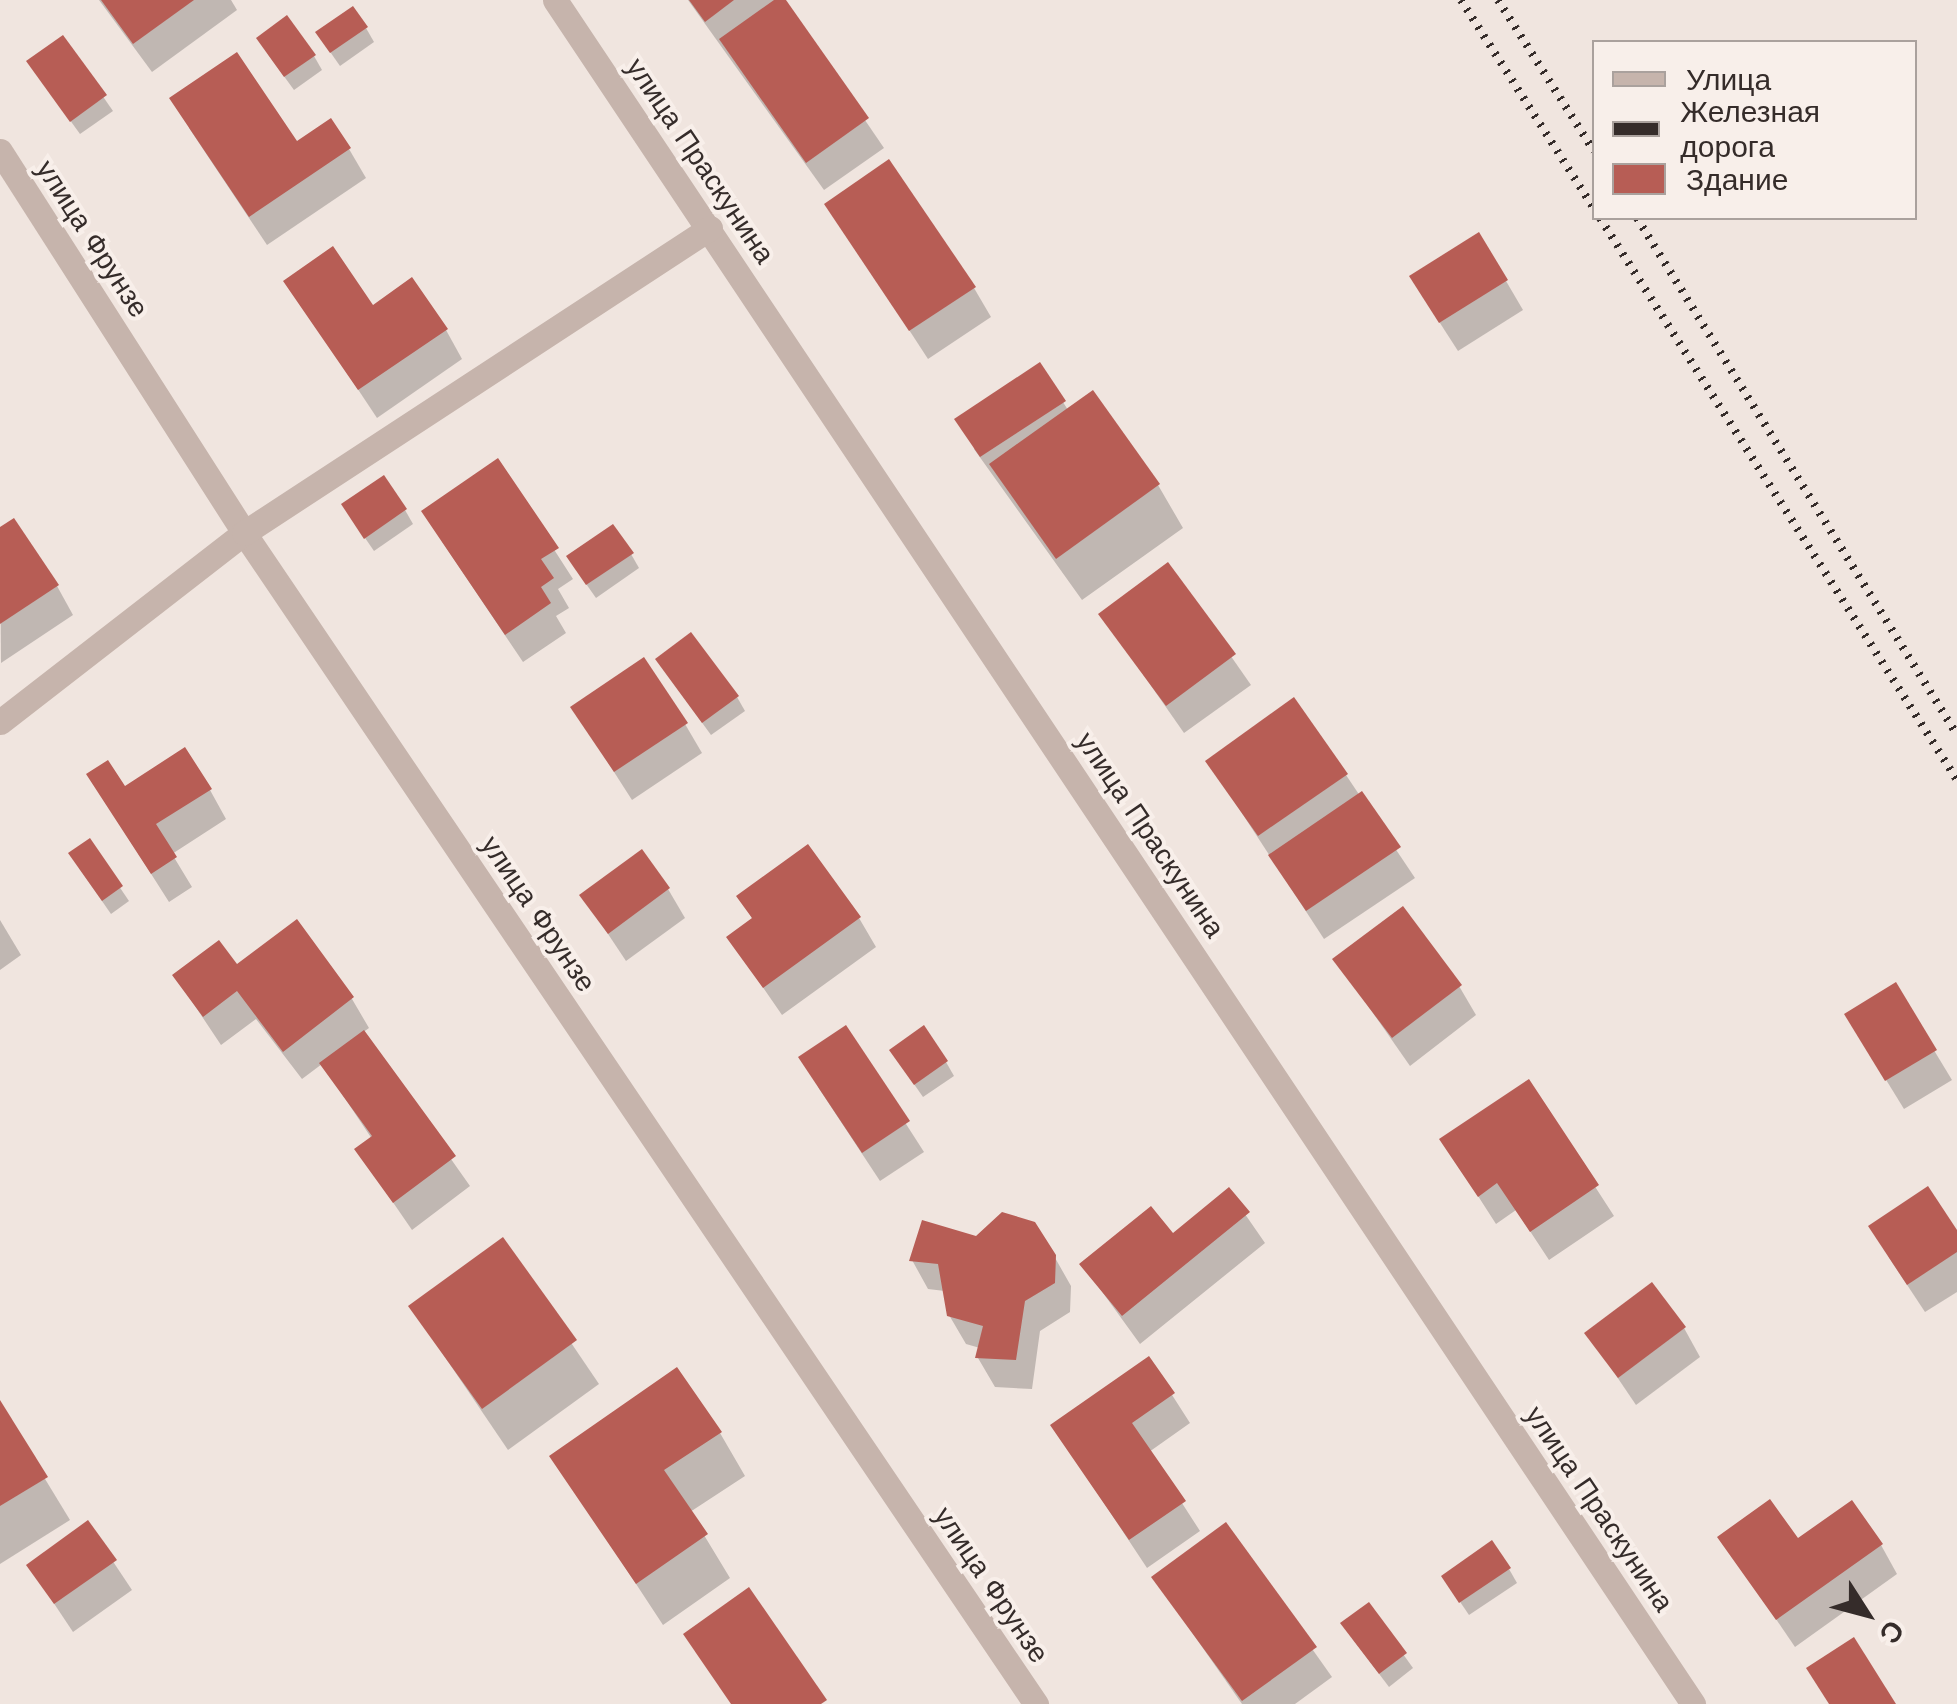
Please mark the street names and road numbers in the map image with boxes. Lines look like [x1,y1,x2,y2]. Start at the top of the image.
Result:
street label: улица Праскунина [619,52,781,270]
street label: улица Фрунзе [29,154,155,324]
street label: улица Праскунина [1069,726,1231,944]
street label: улица Фрунзе [474,830,602,998]
street label: улица Праскунина [1518,1400,1680,1618]
street label: улица Фрунзе [927,1501,1055,1669]

